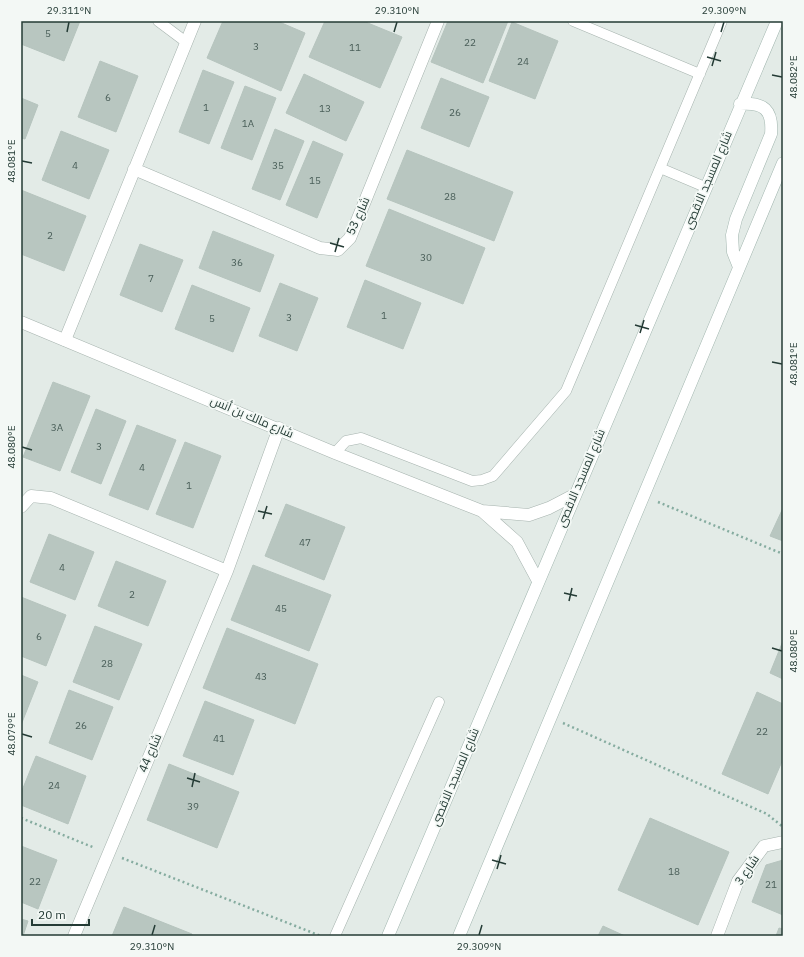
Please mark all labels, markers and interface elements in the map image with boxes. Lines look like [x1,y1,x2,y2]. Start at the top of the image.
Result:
text: 29.311°N [47,4,91,17]
text: 29.310°N [375,4,419,17]
text: 29.309°N [702,4,746,17]
house number: 5 [45,27,51,40]
house number: 22 [464,36,476,49]
house number: 3 [253,40,259,53]
house number: 11 [349,41,361,54]
house number: 24 [517,55,529,68]
text: 48.082°E [787,55,800,99]
house number: 6 [105,91,111,104]
house number: 1 [203,101,209,114]
house number: 13 [319,102,331,115]
house number: 26 [449,106,461,119]
house number: 1A [242,117,255,130]
street label: شارع المسجد الاقصى [680,128,736,232]
text: 48.081°E [5,139,18,183]
house number: 4 [72,159,78,172]
house number: 35 [272,159,284,172]
house number: 15 [309,174,321,187]
house number: 28 [444,190,456,203]
street label: شارع 53 [342,194,374,238]
house number: 2 [47,229,53,242]
house number: 30 [420,251,432,264]
house number: 36 [231,256,243,269]
house number: 7 [148,272,154,285]
house number: 1 [381,309,387,322]
house number: 3 [286,311,292,324]
house number: 5 [209,312,215,325]
text: 48.081°E [787,342,800,386]
street label: شارع مالك بن أنس [208,392,296,442]
house number: 3A [51,421,64,434]
text: 48.080°E [5,425,18,469]
street label: شارع المسجد الاقصى [553,426,609,530]
house number: 3 [96,440,102,453]
house number: 4 [139,461,145,474]
house number: 1 [186,479,192,492]
house number: 47 [299,536,311,549]
house number: 4 [59,561,65,574]
house number: 2 [129,588,135,601]
house number: 45 [275,602,287,615]
text: 48.080°E [787,629,800,673]
house number: 6 [36,630,42,643]
house number: 28 [101,657,113,670]
house number: 43 [255,670,267,683]
text: 48.079°E [5,712,18,756]
house number: 26 [75,719,87,732]
street label: شارع المسجد الاقصى [427,725,483,829]
house number: 22 [756,725,768,738]
street label: شارع 44 [135,731,165,775]
house number: 41 [213,732,225,745]
house number: 24 [48,779,60,792]
house number: 39 [187,800,199,813]
street label: شارع 3 [731,852,763,888]
house number: 18 [668,865,680,878]
house number: 22 [29,875,41,888]
house number: 21 [765,878,777,891]
scale bar [32,901,89,927]
text: 20 m [38,907,66,922]
text: 29.310°N [130,940,174,953]
text: 29.309°N [457,940,501,953]

